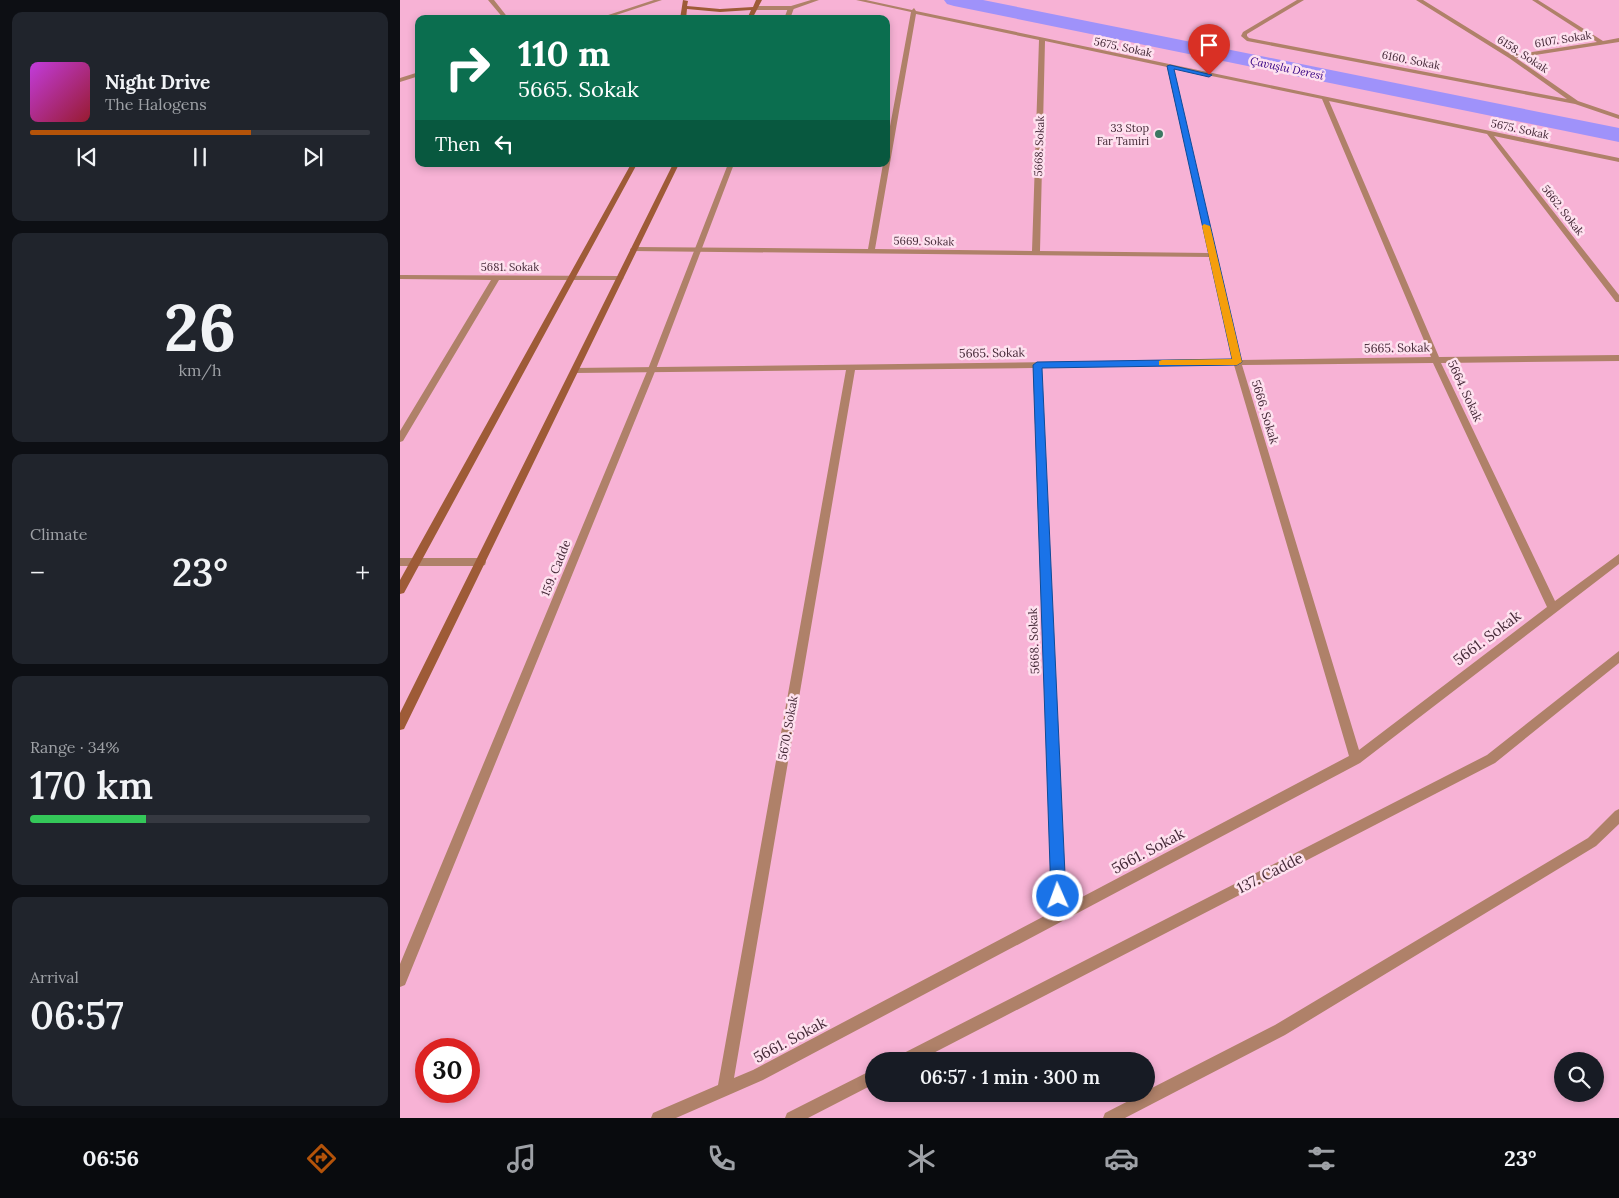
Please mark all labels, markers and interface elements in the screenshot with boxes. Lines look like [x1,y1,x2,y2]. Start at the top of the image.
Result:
pin [1188,24,1230,75]
street label: 6107. Sokak [1534,28,1592,50]
text: 110 m [518,31,610,76]
icon: arrive [1195,31,1223,59]
street label: 6158. Sokak [1495,32,1551,76]
street label: 5675. Sokak [1093,34,1153,60]
icon: right [435,35,500,100]
street label: 6160. Sokak [1381,47,1441,73]
water label: Çavuşlu Deresi [1249,53,1326,83]
text: Night Drive [105,70,210,94]
text: 5665. Sokak [518,75,639,103]
text: The Halogens [105,94,207,114]
street label: 5668. Sokak [1031,115,1047,177]
street label: 5675. Sokak [1490,116,1550,142]
place label: 33 Stop Far Tamiri [1097,121,1149,148]
marker: 33 Stop Far Tamiri [1153,128,1165,140]
icon: left [490,130,518,158]
text: Then [435,132,480,156]
icon: previous [73,143,101,171]
icon: pause [186,143,214,171]
icon: next [299,143,327,171]
street label: 5662. Sokak [1539,182,1587,238]
street label: 5669. Sokak [894,233,955,249]
street label: 5681. Sokak [481,260,539,274]
text: 26 [164,286,236,369]
street label: 5665. Sokak [1364,339,1431,356]
street label: 5665. Sokak [959,344,1026,361]
street label: 5664. Sokak [1445,358,1486,424]
text: km/h [178,360,222,380]
street label: 5666. Sokak [1249,378,1283,446]
text: Climate [30,524,87,544]
street label: 159. Cadde [537,537,574,598]
text: 23° [172,548,228,596]
text: − [30,555,45,591]
text: + [355,555,370,591]
street label: 5661. Sokak [1449,606,1524,669]
street label: 5668. Sokak [1025,607,1042,674]
street label: 5670. Sokak [774,694,801,761]
text: Range · 34% [30,737,119,757]
text: 170 km [30,761,153,809]
street label: 5661. Sokak [1108,823,1187,878]
street label: 137. Cadde [1234,848,1306,897]
position arrow [1031,869,1083,921]
text: Arrival [30,967,79,987]
text: 06:57 [30,991,124,1039]
street label: 5661. Sokak [750,1012,829,1067]
speed limit sign: 30 [415,1038,480,1103]
map controls [1554,1052,1604,1102]
button: search [1554,1052,1604,1102]
text: 06:57 · 1 min · 300 m [920,1065,1100,1089]
icon: directions [304,1141,339,1176]
icon: music [504,1141,539,1176]
icon: phone [704,1141,739,1176]
icon: climate [904,1141,939,1176]
icon: car [1104,1141,1139,1176]
icon: filters [1304,1141,1339,1176]
text: 06:56 [82,1144,139,1172]
text: 23° [1504,1144,1536,1172]

